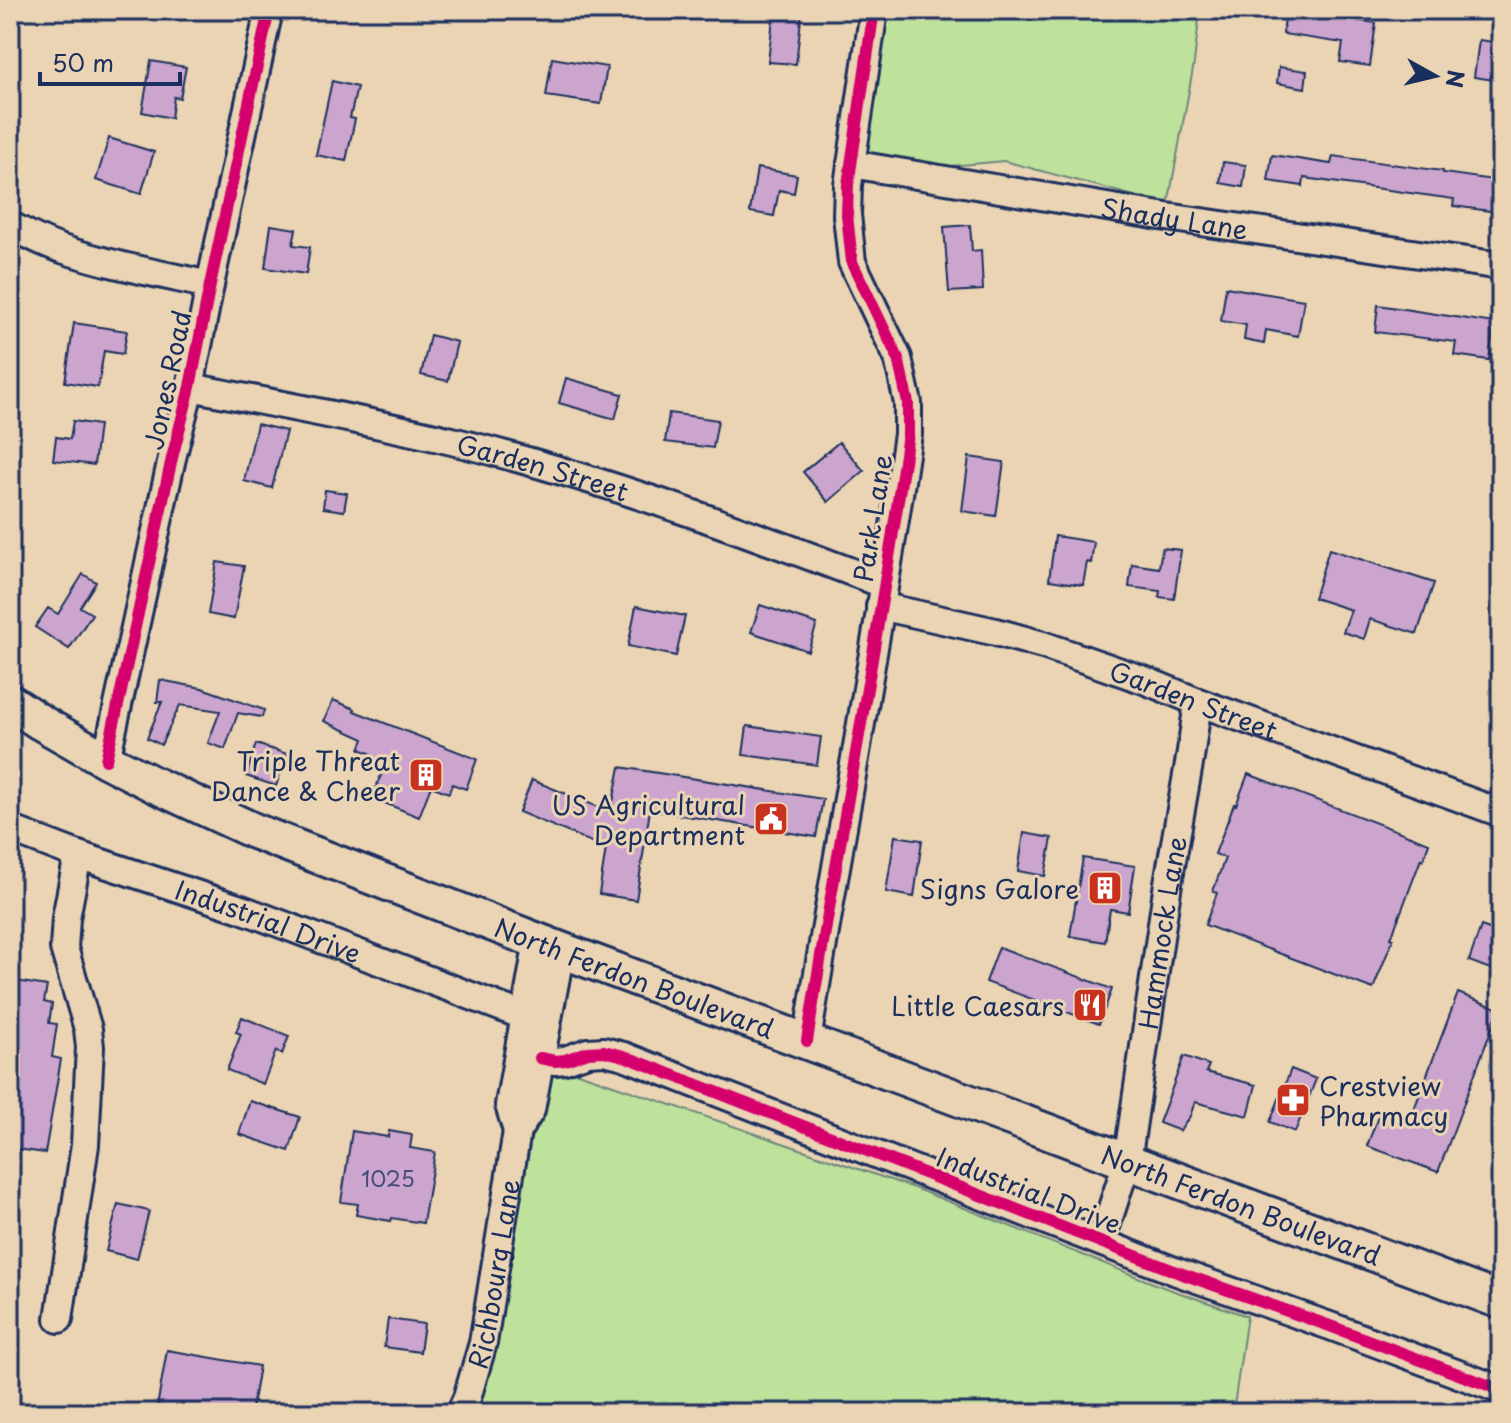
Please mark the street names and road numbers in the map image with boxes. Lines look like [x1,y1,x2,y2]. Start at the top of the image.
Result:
street label: Shady Lane [1098,187,1251,248]
street label: Jones Road [133,307,201,453]
street label: Garden Street [453,423,634,510]
street label: Park Lane [843,451,901,585]
street label: Garden Street [1104,650,1283,749]
street label: Hammock Lane [1127,833,1195,1032]
street label: Industrial Drive [170,869,367,972]
street label: North Ferdon Boulevard [489,907,780,1047]
street label: North Ferdon Boulevard [1096,1134,1387,1274]
street label: Industrial Drive [931,1137,1127,1243]
street label: Richbourg Lane [457,1176,529,1373]

